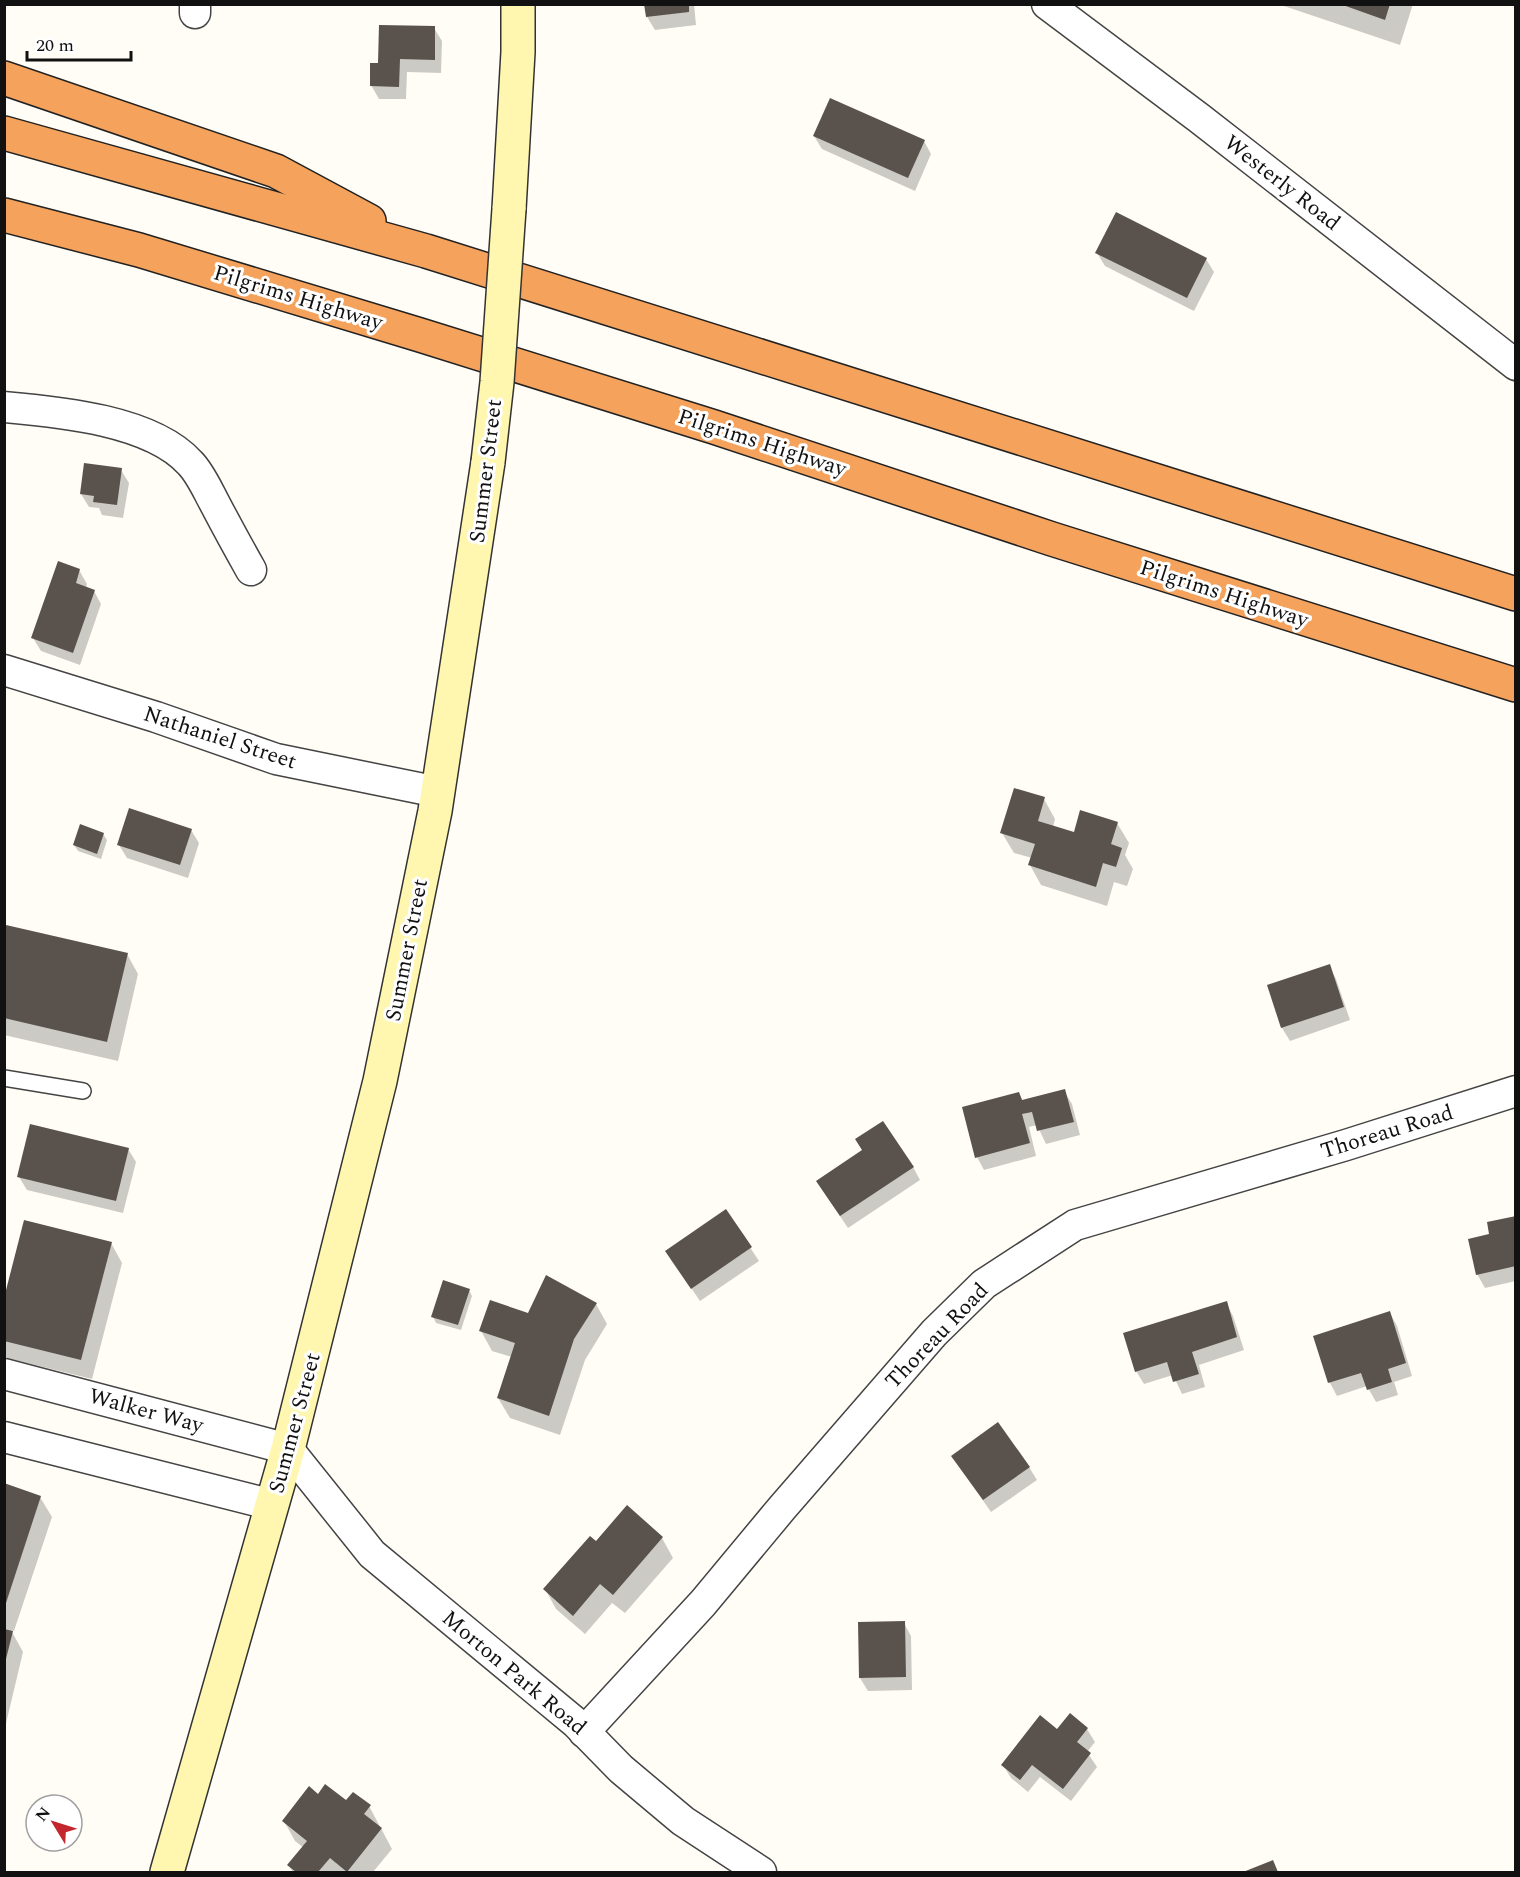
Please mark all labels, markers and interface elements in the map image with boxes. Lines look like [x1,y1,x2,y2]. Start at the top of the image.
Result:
scale bar [27,24,130,62]
text: 20 m [36,32,74,59]
street label: Westerly Road [1217,127,1347,239]
street label: Pilgrims Highway [209,257,388,340]
street label: Summer Street [461,397,511,545]
street label: Pilgrims Highway [673,400,852,486]
street label: Pilgrims Highway [1135,551,1314,637]
street label: Nathaniel Street [139,698,301,778]
street label: Summer Street [377,876,437,1024]
street label: Thoreau Road [1317,1096,1457,1168]
street label: Thoreau Road [877,1275,997,1397]
street label: Summer Street [260,1349,330,1497]
street label: Walker Way [85,1380,208,1442]
street label: Morton Park Road [434,1602,594,1744]
north arrow [24,1793,84,1853]
text: N [29,1802,56,1827]

